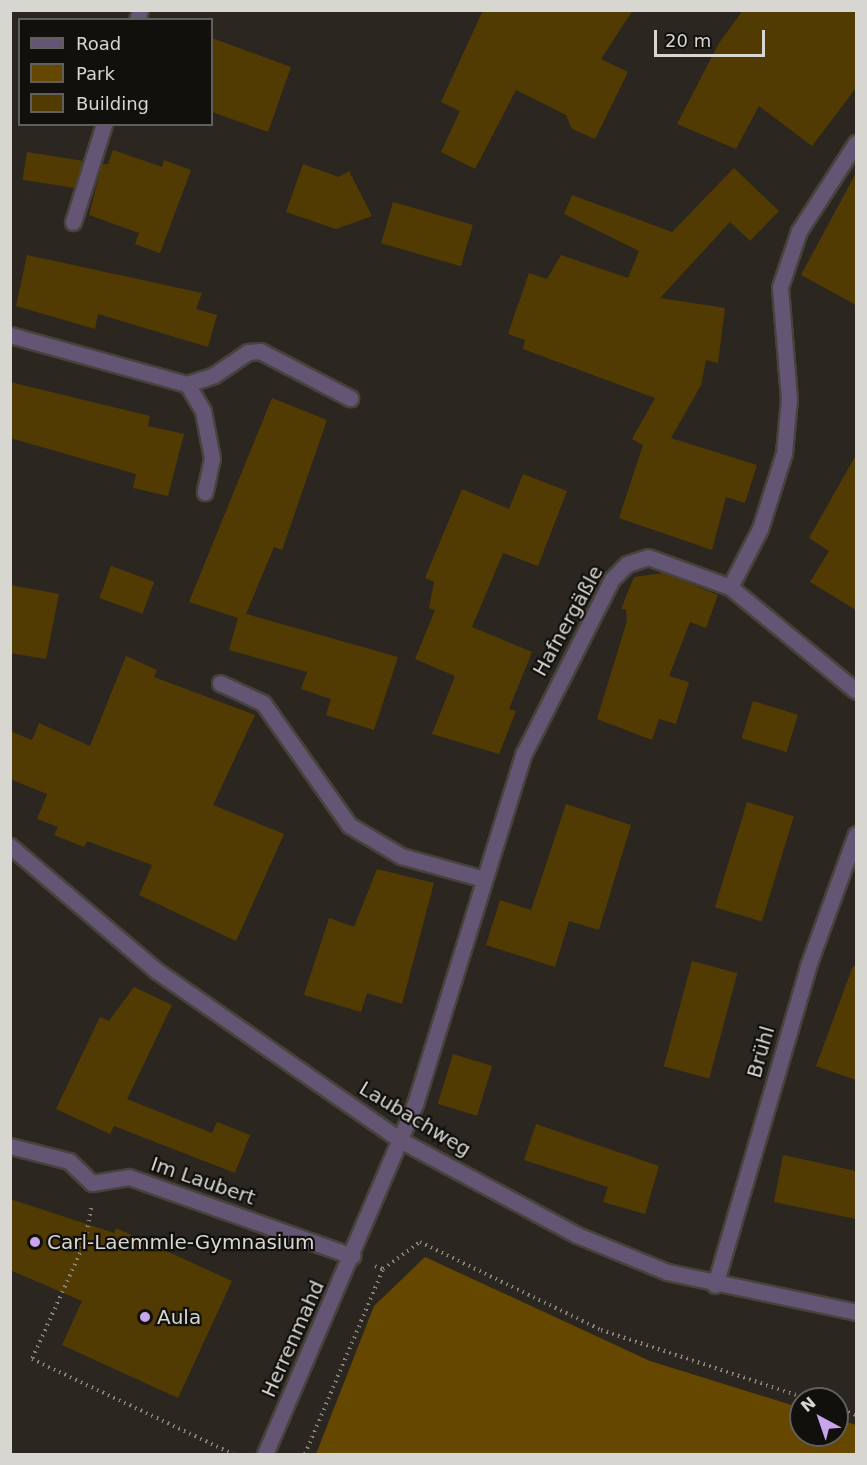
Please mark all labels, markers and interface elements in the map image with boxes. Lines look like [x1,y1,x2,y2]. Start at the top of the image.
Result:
legend [18,18,213,126]
scale bar [657,18,768,56]
text: 20 m [665,30,711,51]
text: Road [76,33,121,54]
text: Park [76,63,115,84]
text: Building [76,93,149,114]
street label: Hafnergäßle [528,562,608,680]
street label: Brühl [742,1023,780,1081]
street label: Laubachweg [355,1076,475,1162]
street label: Im Laubert [148,1152,258,1210]
place label: Carl-Laemmle-Gymnasium [47,1230,315,1254]
marker: Carl-Laemmle-Gymnasium [28,1235,42,1249]
street label: Herrenmahd [257,1277,329,1401]
place label: Aula [157,1305,201,1329]
marker: Aula [138,1310,152,1324]
north arrow [789,1387,849,1447]
text: N [797,1393,820,1416]

